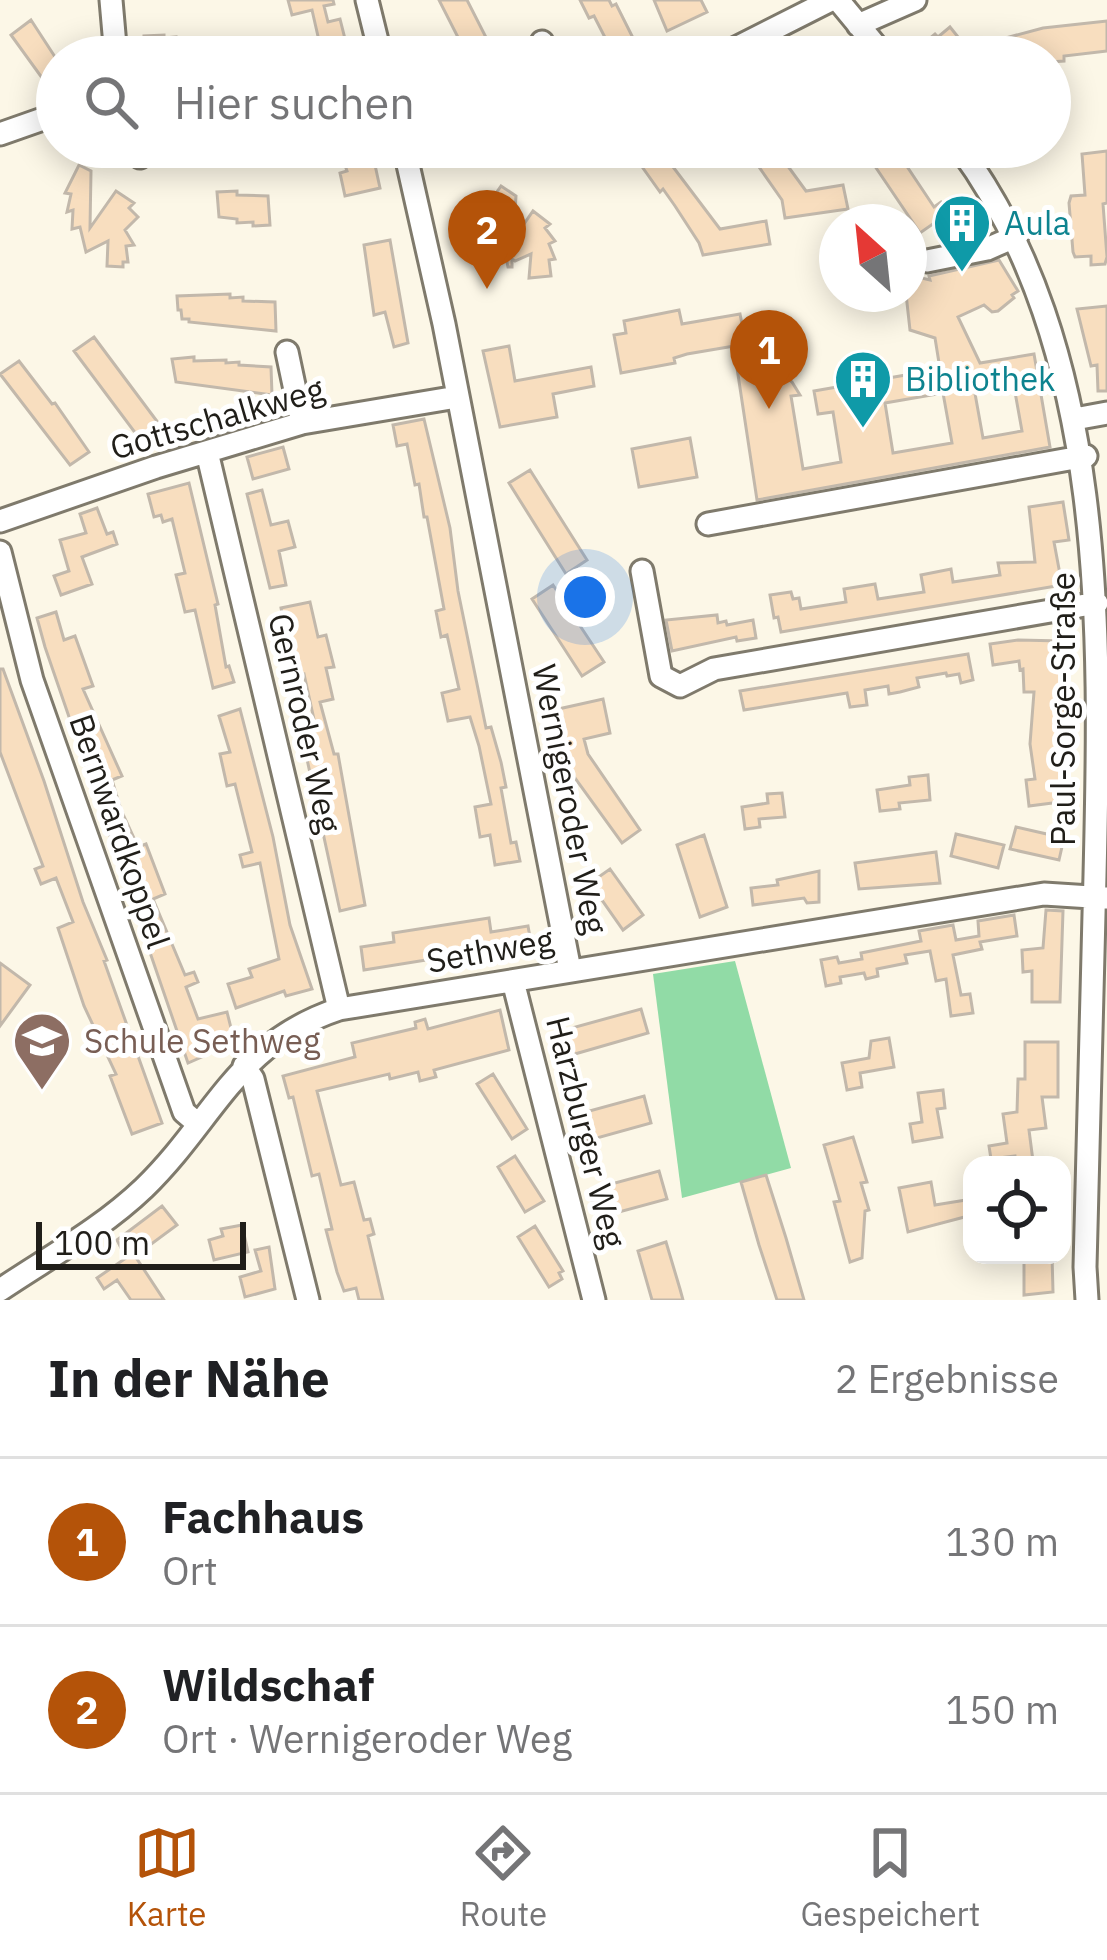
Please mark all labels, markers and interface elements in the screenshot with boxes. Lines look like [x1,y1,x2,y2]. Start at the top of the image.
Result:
search box [36,36,1071,168]
icon: search [78,69,144,135]
text: Hier suchen [174,73,415,131]
pin: 2 [448,190,526,289]
building icon: Aula [931,192,993,274]
place label: Aula [1004,201,1071,244]
north arrow [819,204,927,312]
pin: 1 [730,310,808,409]
building icon: Bibliothek [832,348,894,430]
place label: Bibliothek [905,357,1055,400]
street label: Gottschalkweg [105,366,329,469]
your location [555,567,615,627]
street label: Paul-Sorge-Straße [1041,572,1084,846]
street label: Gernroder Weg [259,609,352,837]
street label: Wernigeroder Weg [523,661,618,938]
street label: Bernwardkoppel [60,708,181,954]
street label: Sethweg [423,917,557,982]
school or university icon: Schule Sethweg [11,1010,73,1092]
street label: Harzburger Weg [537,1012,636,1253]
place label: Schule Sethweg [84,1019,321,1062]
map controls [963,1156,1071,1264]
button: locate [963,1156,1071,1264]
scale bar [36,1216,246,1269]
text: 100 m [54,1221,150,1264]
text: In der Nähe [48,1345,330,1411]
text: 2 Ergebnisse [835,1353,1059,1404]
text: Fachhaus [162,1487,364,1545]
text: 1 [75,1516,99,1567]
text: 130 m [946,1516,1059,1567]
text: Ort [162,1545,218,1596]
text: Wildschaf [162,1655,374,1713]
text: 2 [75,1684,99,1735]
text: 150 m [946,1684,1059,1735]
text: Ort · Wernigeroder Weg [162,1713,572,1764]
tab: Karte [127,1820,207,1935]
tab: Route [460,1820,547,1935]
tab: Gespeichert [800,1820,980,1935]

